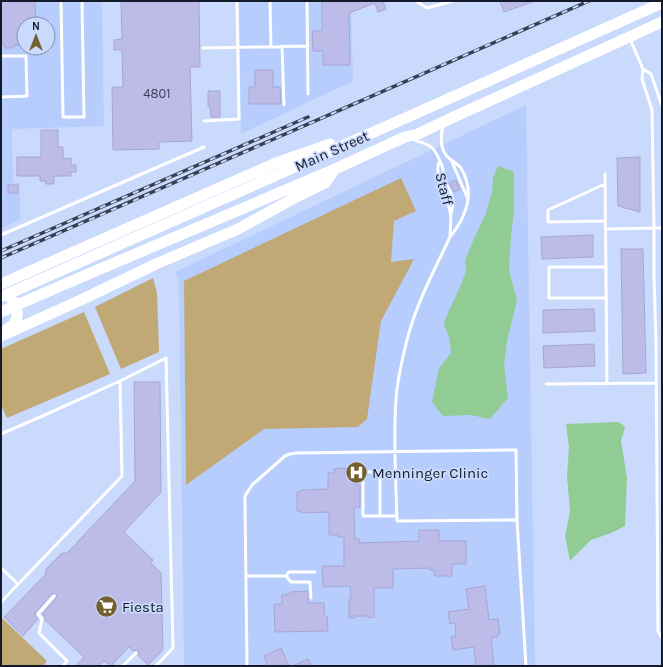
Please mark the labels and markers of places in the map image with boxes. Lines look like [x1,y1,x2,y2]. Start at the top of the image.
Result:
hospital icon: Menninger Clinic [344,460,370,486]
place label: Menninger Clinic [372,464,488,482]
supermarket icon: Fiesta [93,594,119,620]
place label: Fiesta [122,598,164,616]

